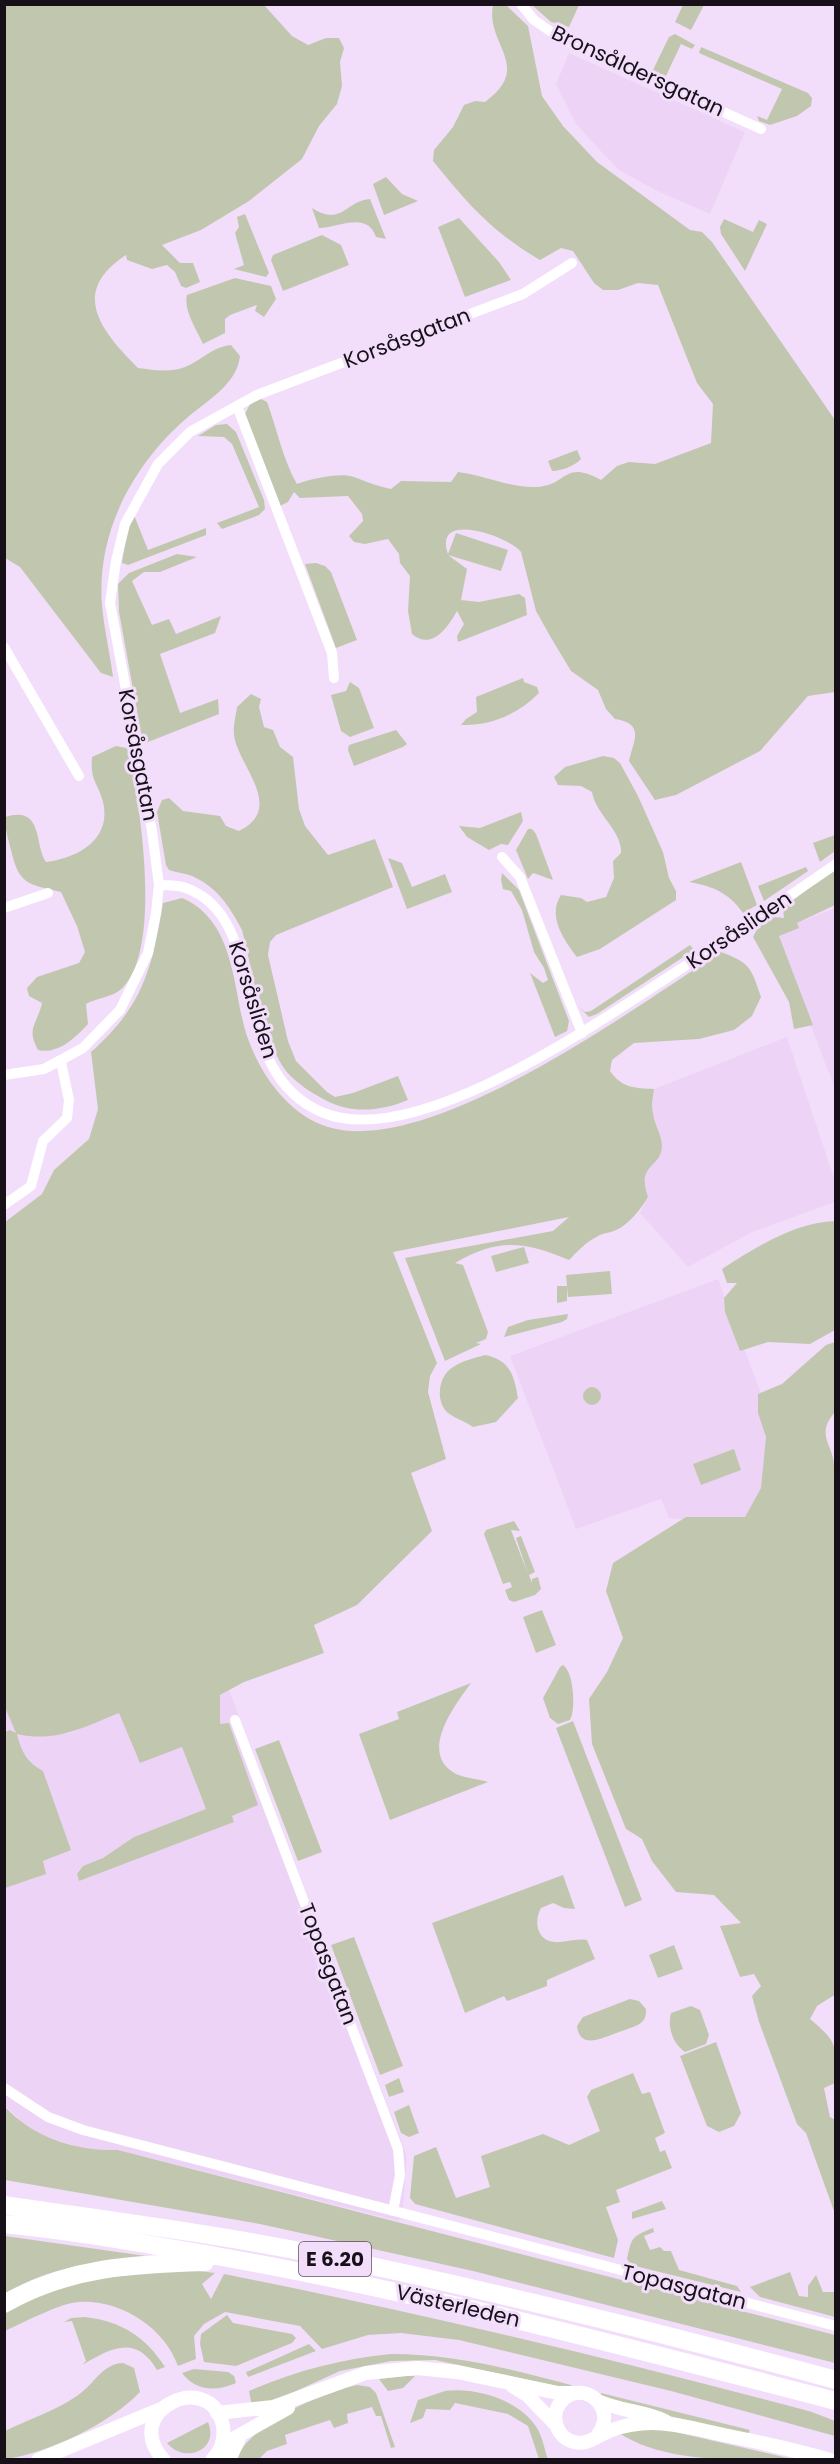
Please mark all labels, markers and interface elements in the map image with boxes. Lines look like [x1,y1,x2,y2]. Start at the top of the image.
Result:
street label: Bronsåldersgatan [547,18,729,123]
street label: Korsåsgatan [339,300,474,375]
street label: Korsåsgatan [112,687,165,823]
street label: Korsåsliden [680,884,797,975]
street label: Korsåsliden [222,938,285,1062]
street label: Topasgatan [292,1899,365,2029]
road number: E 6.20 [299,2242,371,2276]
street label: Topasgatan [619,2257,750,2316]
street label: Västerleden [393,2277,523,2334]

